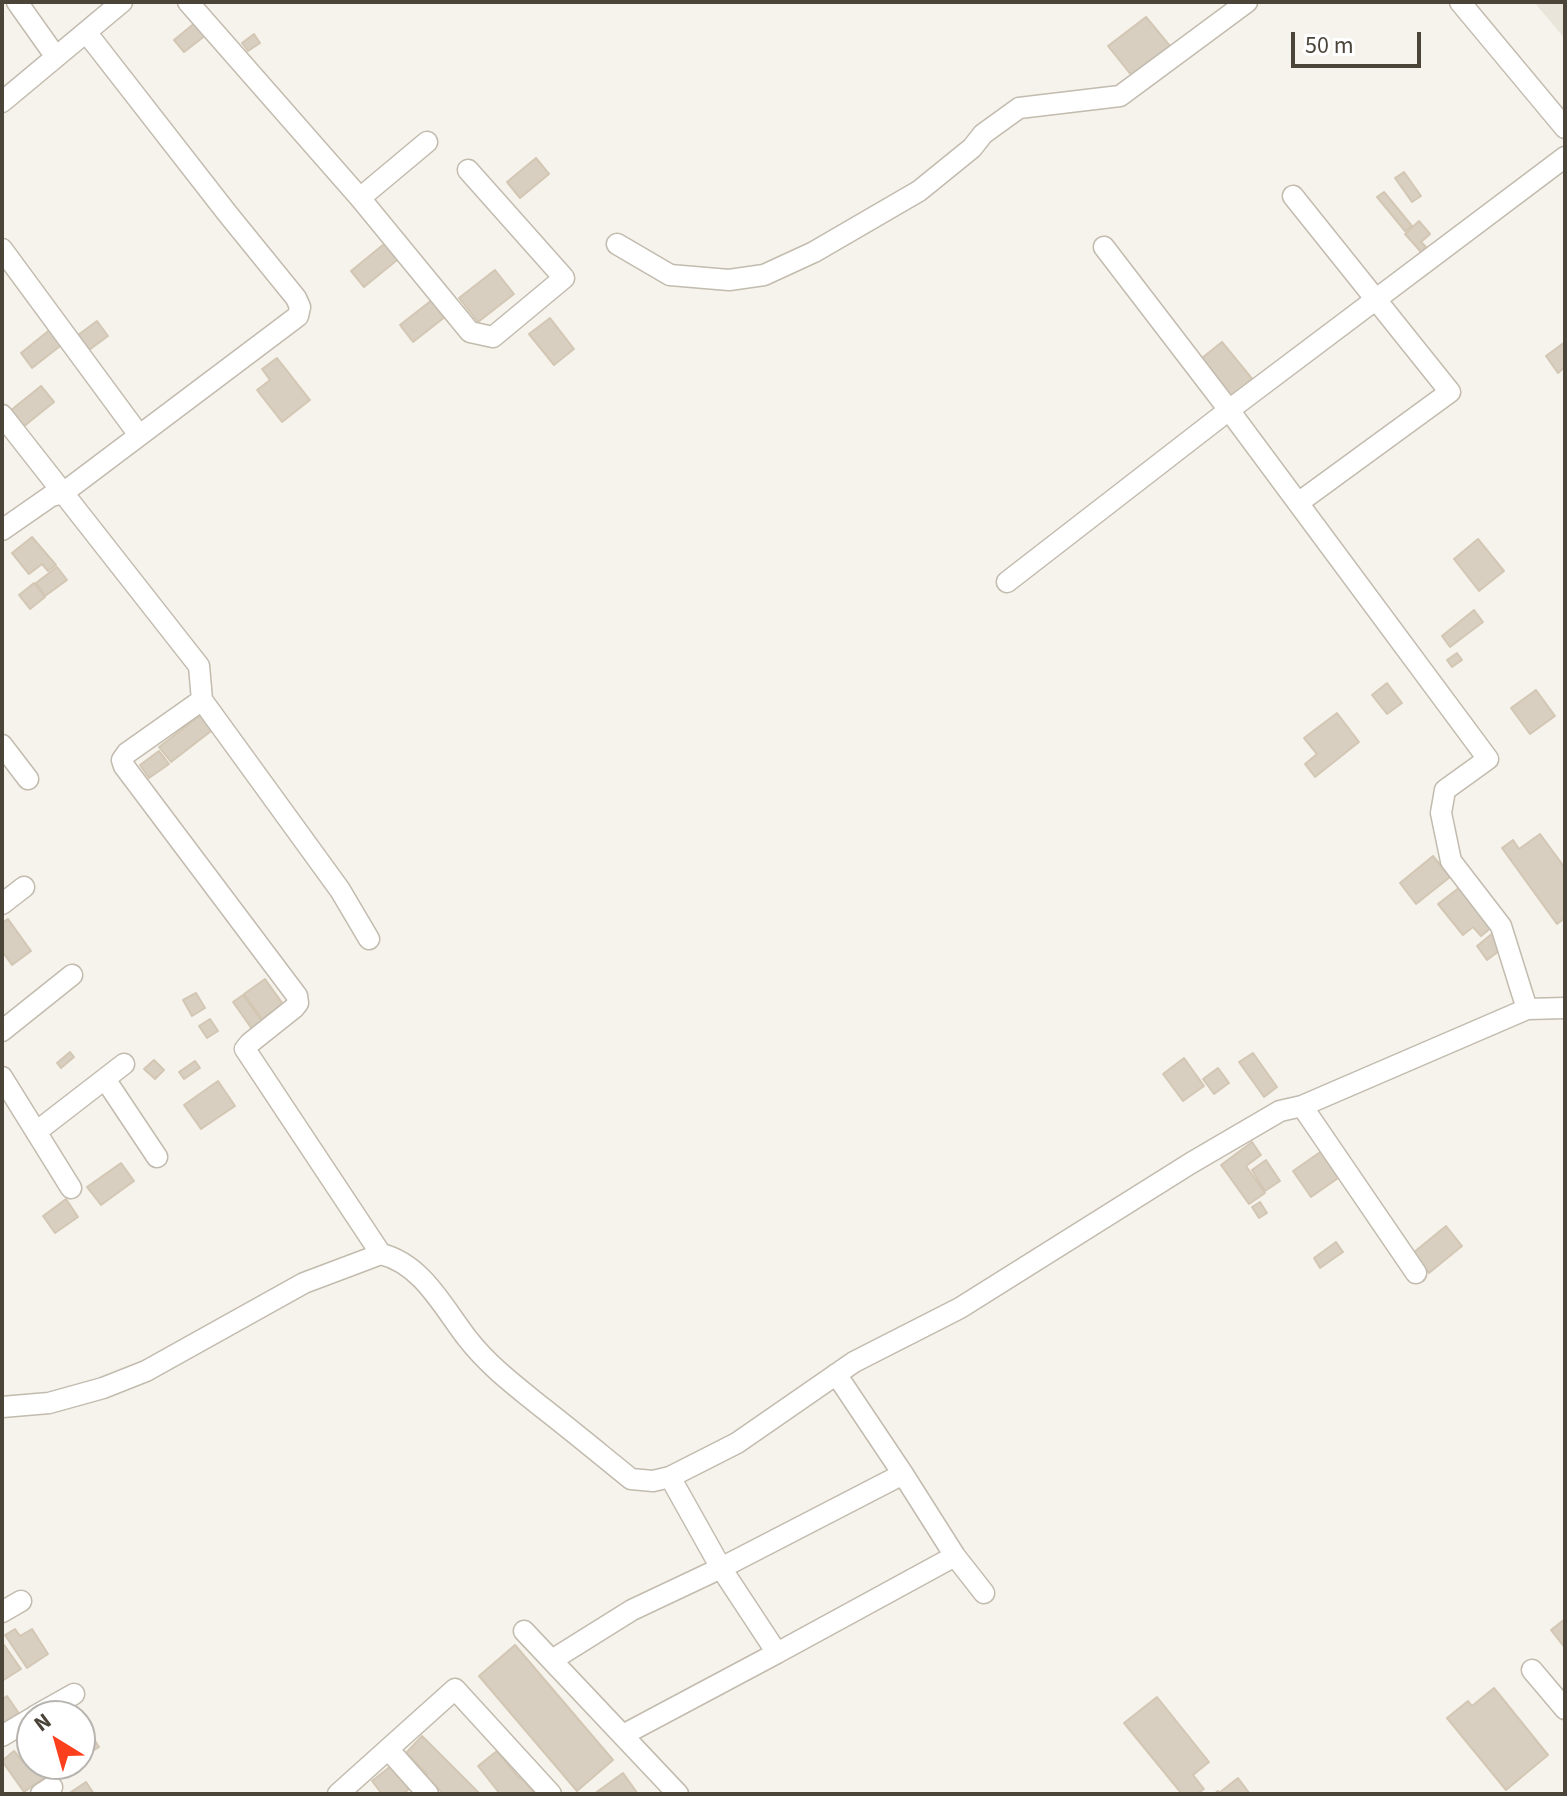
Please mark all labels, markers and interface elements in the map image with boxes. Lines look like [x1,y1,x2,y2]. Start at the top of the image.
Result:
scale bar [1295,16,1425,66]
text: 50 m [1305,28,1354,63]
north arrow [16,1700,96,1780]
text: N [27,1705,58,1740]

